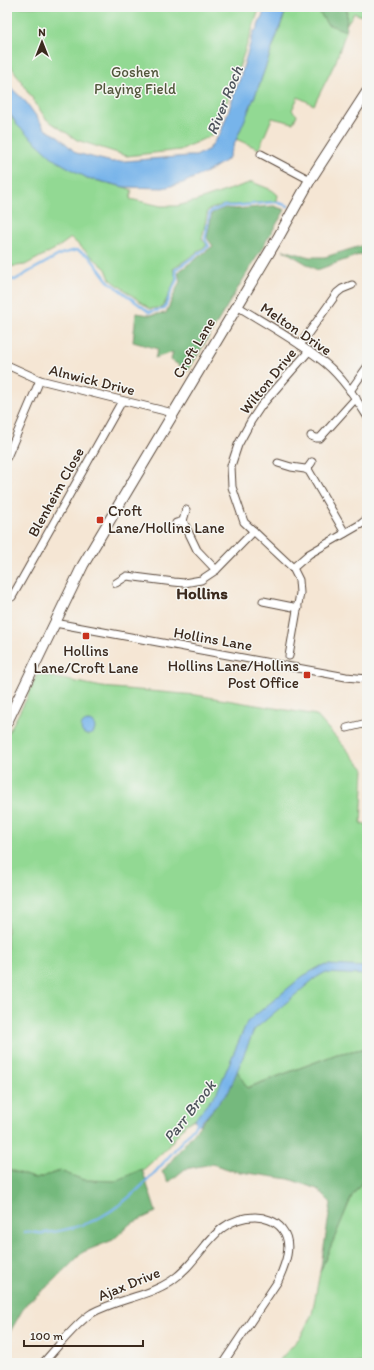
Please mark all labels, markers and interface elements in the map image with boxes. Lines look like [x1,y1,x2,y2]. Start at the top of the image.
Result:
north arrow [22,22,62,62]
text: N [38,26,46,39]
park label: Goshen Playing Field [94,63,176,98]
water label: River Roch [202,63,247,137]
street label: Melton Drive [257,299,335,359]
street label: Croft Lane [169,314,219,382]
street label: Wilton Drive [236,344,300,418]
street label: Alnwick Drive [47,361,137,399]
street label: Blenheim Close [24,444,88,540]
place label: Croft Lane/Hollins Lane [108,502,225,537]
marker: Croft Lane/Hollins Lane [95,515,105,525]
district label: Hollins [176,583,228,603]
street label: Hollins Lane [172,623,254,655]
marker: Hollins Lane/Croft Lane [81,631,91,641]
place label: Hollins Lane/Croft Lane [33,642,139,677]
place label: Hollins Lane/Hollins Post Office [168,657,299,692]
marker: Hollins Lane/Hollins Post Office [302,670,312,680]
water label: Parr Brook [159,1076,220,1146]
street label: Ajax Drive [95,1263,163,1305]
scale bar [24,1322,143,1348]
text: 100 m [30,1329,63,1343]

